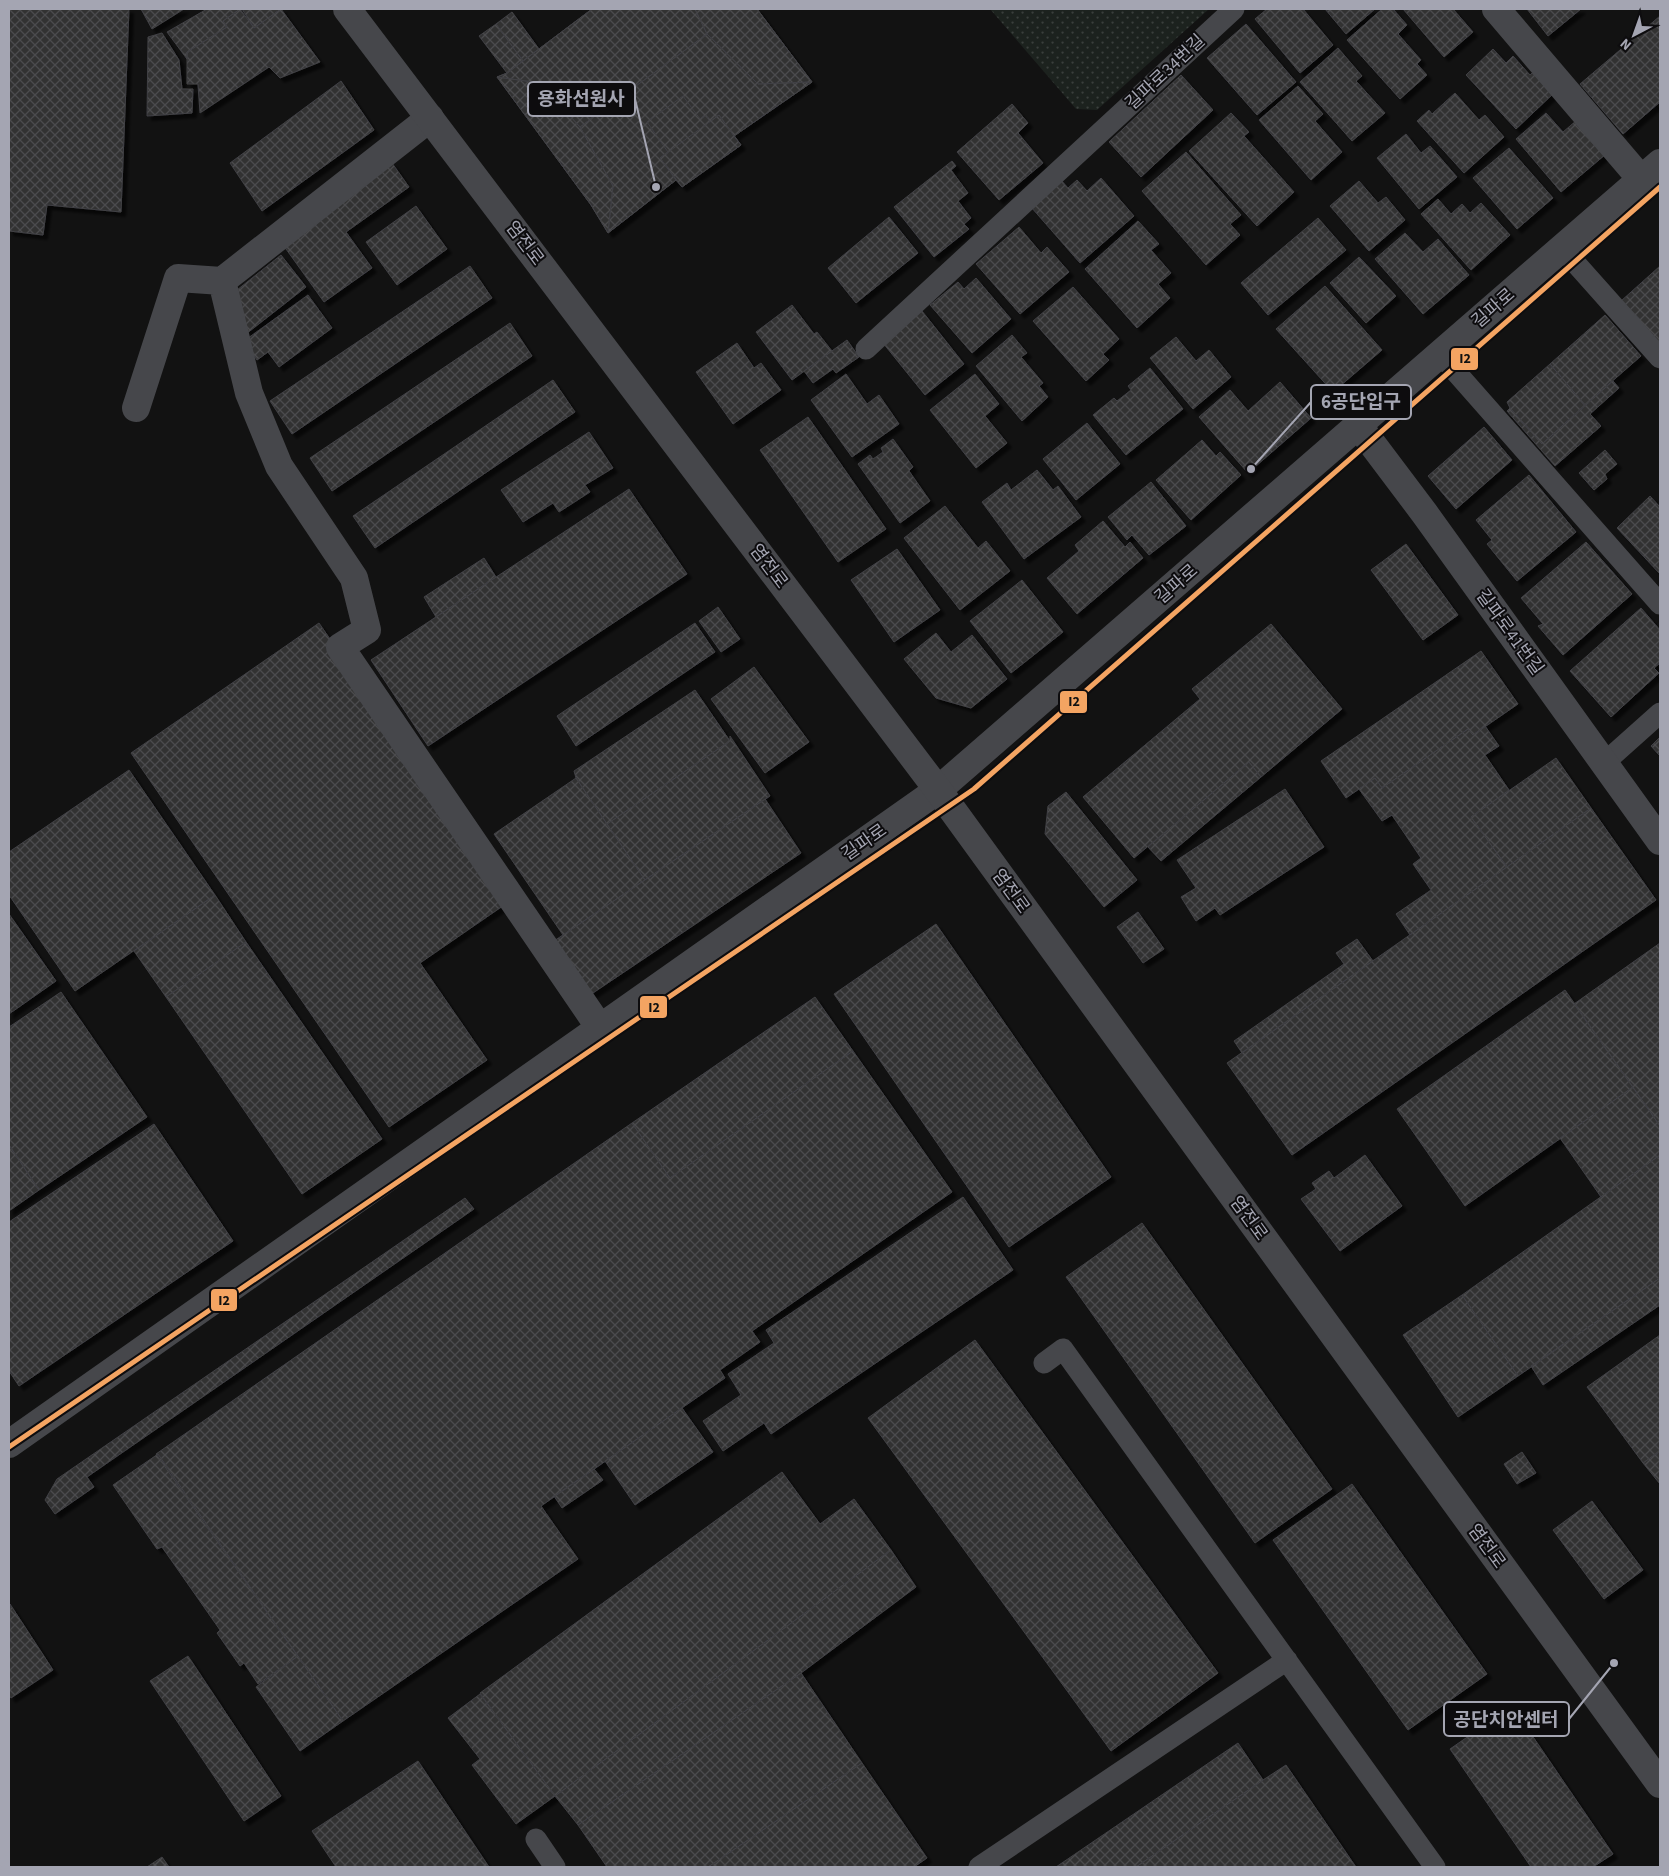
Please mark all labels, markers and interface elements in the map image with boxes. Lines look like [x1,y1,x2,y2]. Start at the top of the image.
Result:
north arrow [1609,10,1659,60]
street label: 길파로34번길 [1120,29,1211,116]
text: N [1616,33,1636,55]
callout: 용화선원사 [528,82,635,116]
text: 용화선원사 [537,86,625,113]
street label: 염전로 [500,216,550,271]
street label: 길파로 [1466,283,1520,334]
line badge: I2 [1450,347,1479,371]
text: I2 [1459,349,1471,369]
callout: 6공단입구 [1311,385,1411,419]
text: 6공단입구 [1321,389,1401,416]
street label: 염전로 [744,539,794,594]
street label: 길파로 [1149,559,1203,610]
street label: 길파로41번길 [1470,584,1549,680]
line badge: I2 [1059,690,1088,714]
text: I2 [1068,692,1080,712]
street label: 길파로 [837,818,892,867]
street label: 염전로 [986,864,1035,919]
line badge: I2 [639,995,668,1019]
text: I2 [648,998,660,1018]
street label: 염전로 [1224,1191,1273,1246]
line badge: I2 [210,1288,238,1312]
text: I2 [218,1291,230,1311]
street label: 염전로 [1462,1519,1511,1574]
callout: 공단치안센터 [1444,1702,1569,1736]
text: 공단치안센터 [1454,1707,1558,1734]

